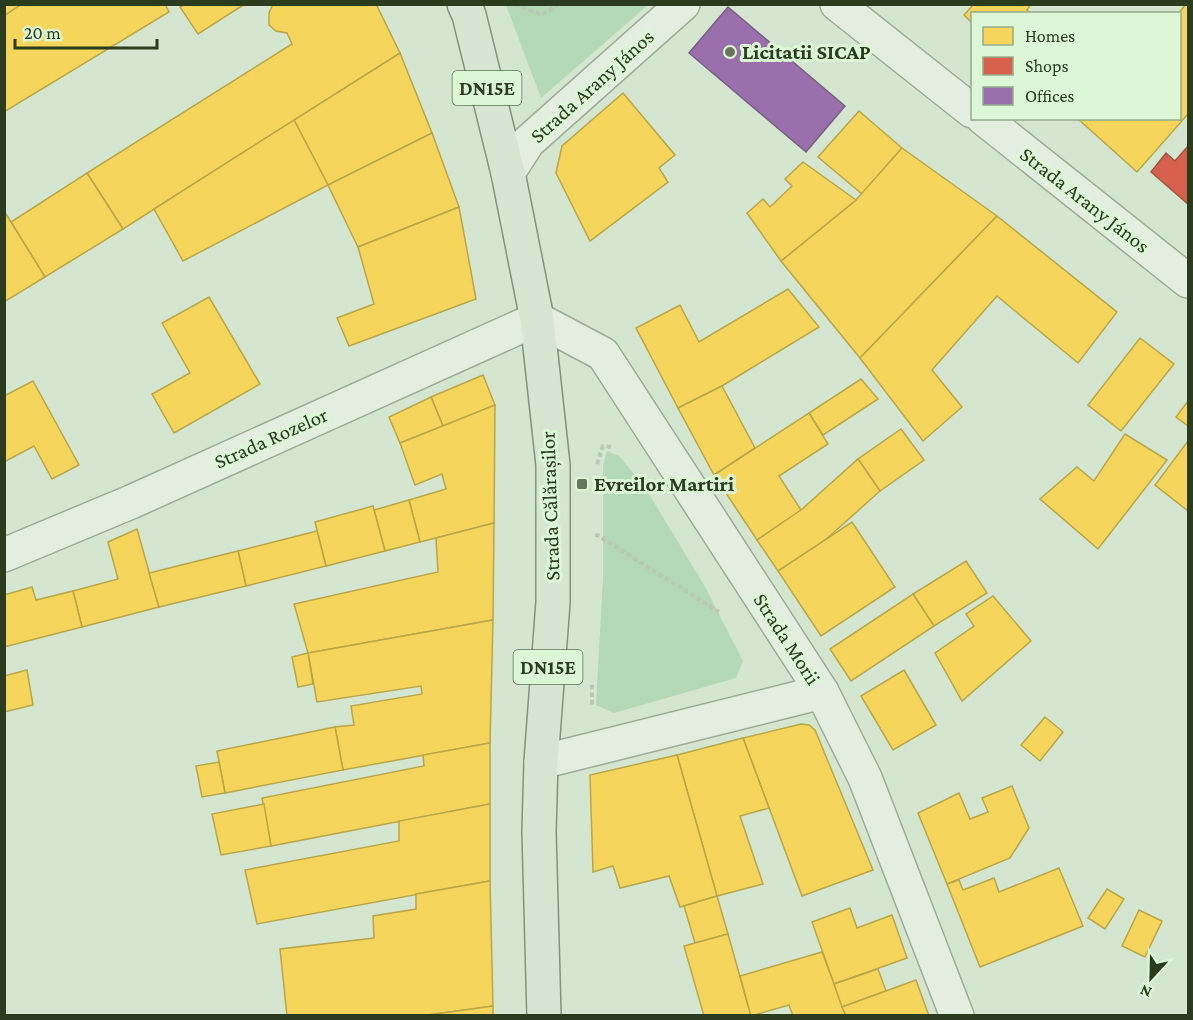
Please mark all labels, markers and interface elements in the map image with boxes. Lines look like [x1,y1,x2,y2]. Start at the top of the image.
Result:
scale bar [15,12,158,50]
legend [971,12,1181,120]
text: 20 m [24,23,61,43]
street label: Strada Arany János [525,24,659,148]
text: Homes [1025,26,1075,46]
place label: Licitatii SICAP [742,40,871,64]
marker: Licitatii SICAP [723,45,737,59]
text: Shops [1025,56,1069,76]
road number: DN15E [452,71,522,105]
text: Offices [1025,86,1074,106]
street label: Strada Arany János [1015,142,1155,258]
street label: Strada Rozelor [211,402,332,474]
street label: Strada Călărașilor [535,430,566,581]
place label: Evreilor Martiri [594,472,734,496]
marker: Evreilor Martiri [575,477,589,491]
street label: Strada Morii [748,589,826,690]
road number: DN15E [514,650,582,684]
north arrow [1121,948,1181,1008]
text: N [1137,981,1154,1001]

